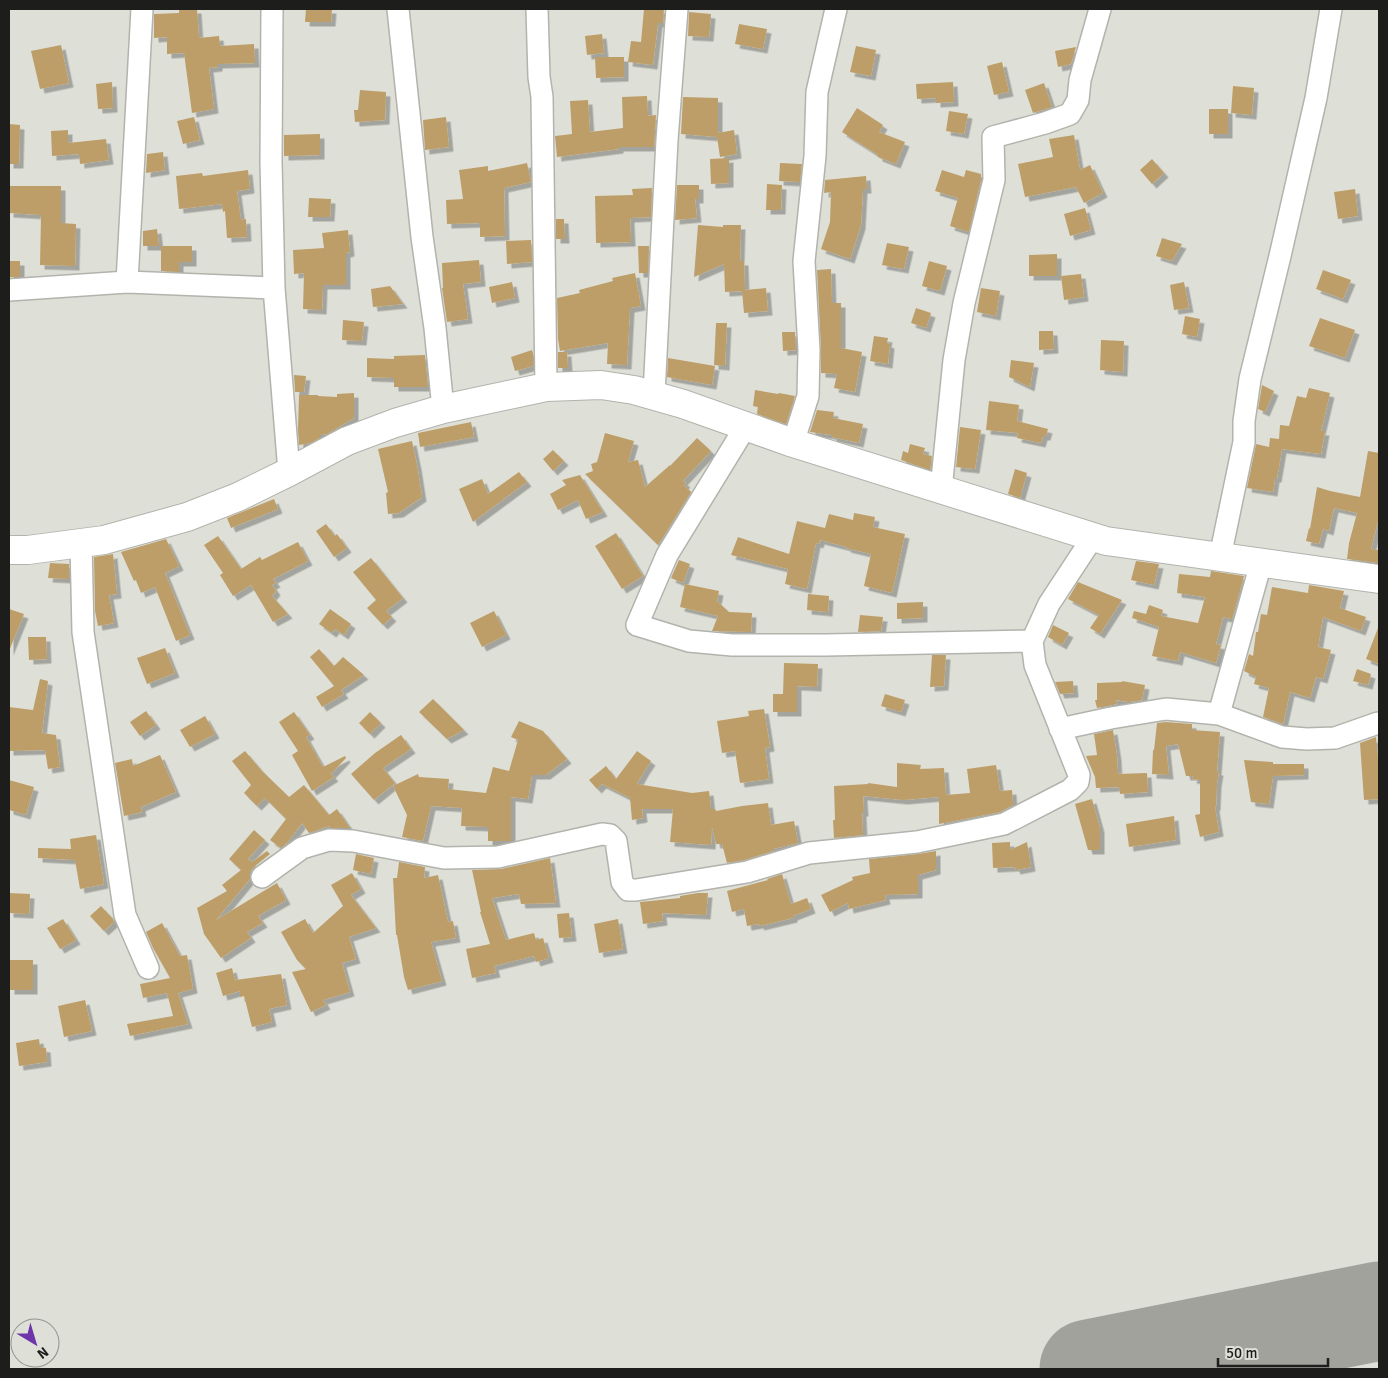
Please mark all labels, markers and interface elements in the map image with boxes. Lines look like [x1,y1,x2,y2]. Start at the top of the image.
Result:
north arrow [10,1318,60,1368]
scale bar [1218,1336,1328,1368]
text: N [34,1343,52,1363]
text: 50 m [1226,1344,1257,1362]

